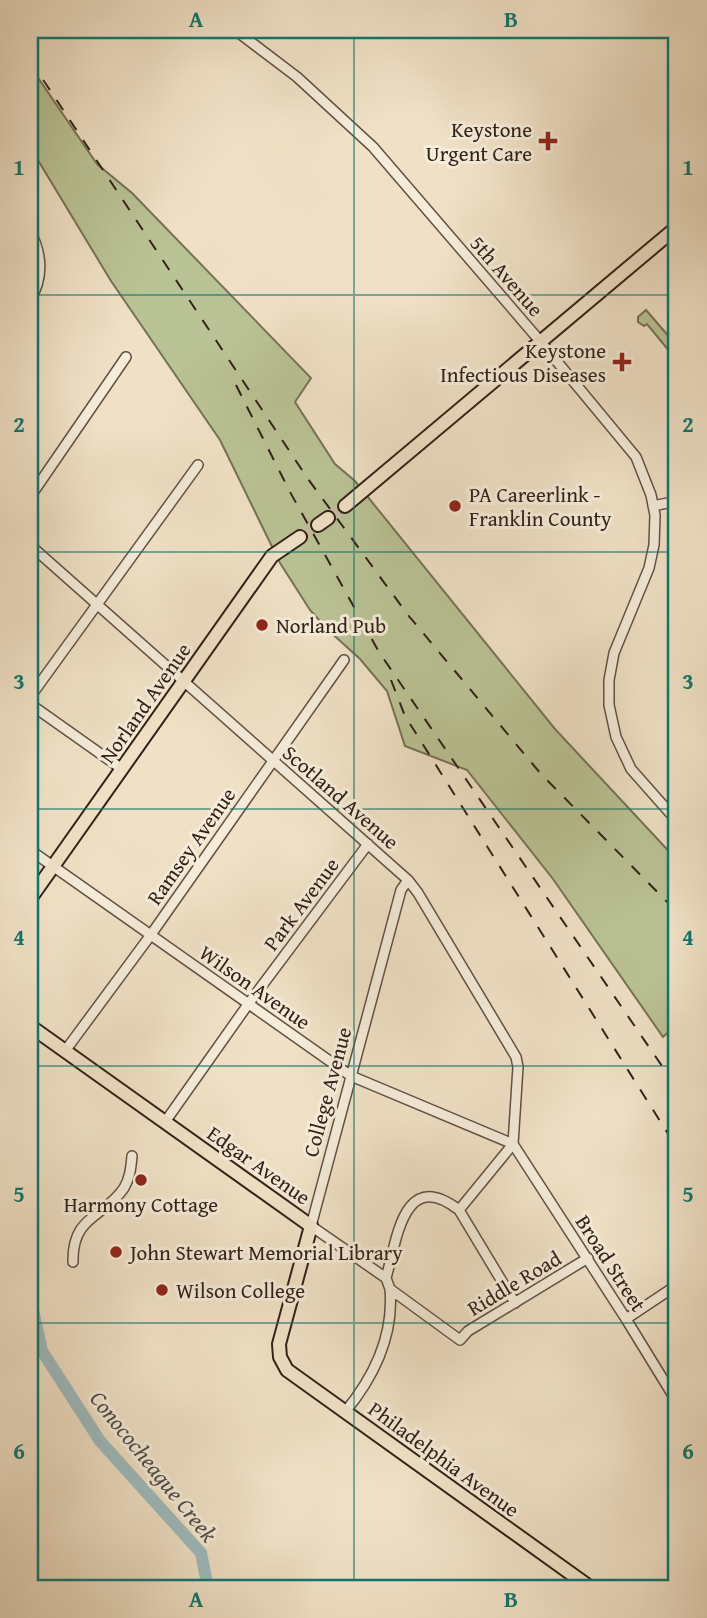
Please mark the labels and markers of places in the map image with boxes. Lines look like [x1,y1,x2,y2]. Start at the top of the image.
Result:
place label: Keystone Urgent Care [426,114,532,169]
marker: Keystone Urgent Care [538,131,558,151]
place label: Keystone Infectious Diseases [440,335,606,390]
marker: Keystone Infectious Diseases [612,352,632,372]
place label: PA Careerlink - Franklin County [469,479,612,534]
marker: PA Careerlink - Franklin County [447,498,463,514]
place label: Norland Pub [276,610,386,641]
marker: Norland Pub [254,617,270,633]
marker: Harmony Cottage [133,1172,149,1188]
place label: Harmony Cottage [64,1189,218,1220]
place label: John Stewart Memorial Library [127,1237,403,1268]
marker: John Stewart Memorial Library [108,1244,124,1260]
place label: Wilson College [176,1275,305,1306]
marker: Wilson College [154,1282,170,1298]

